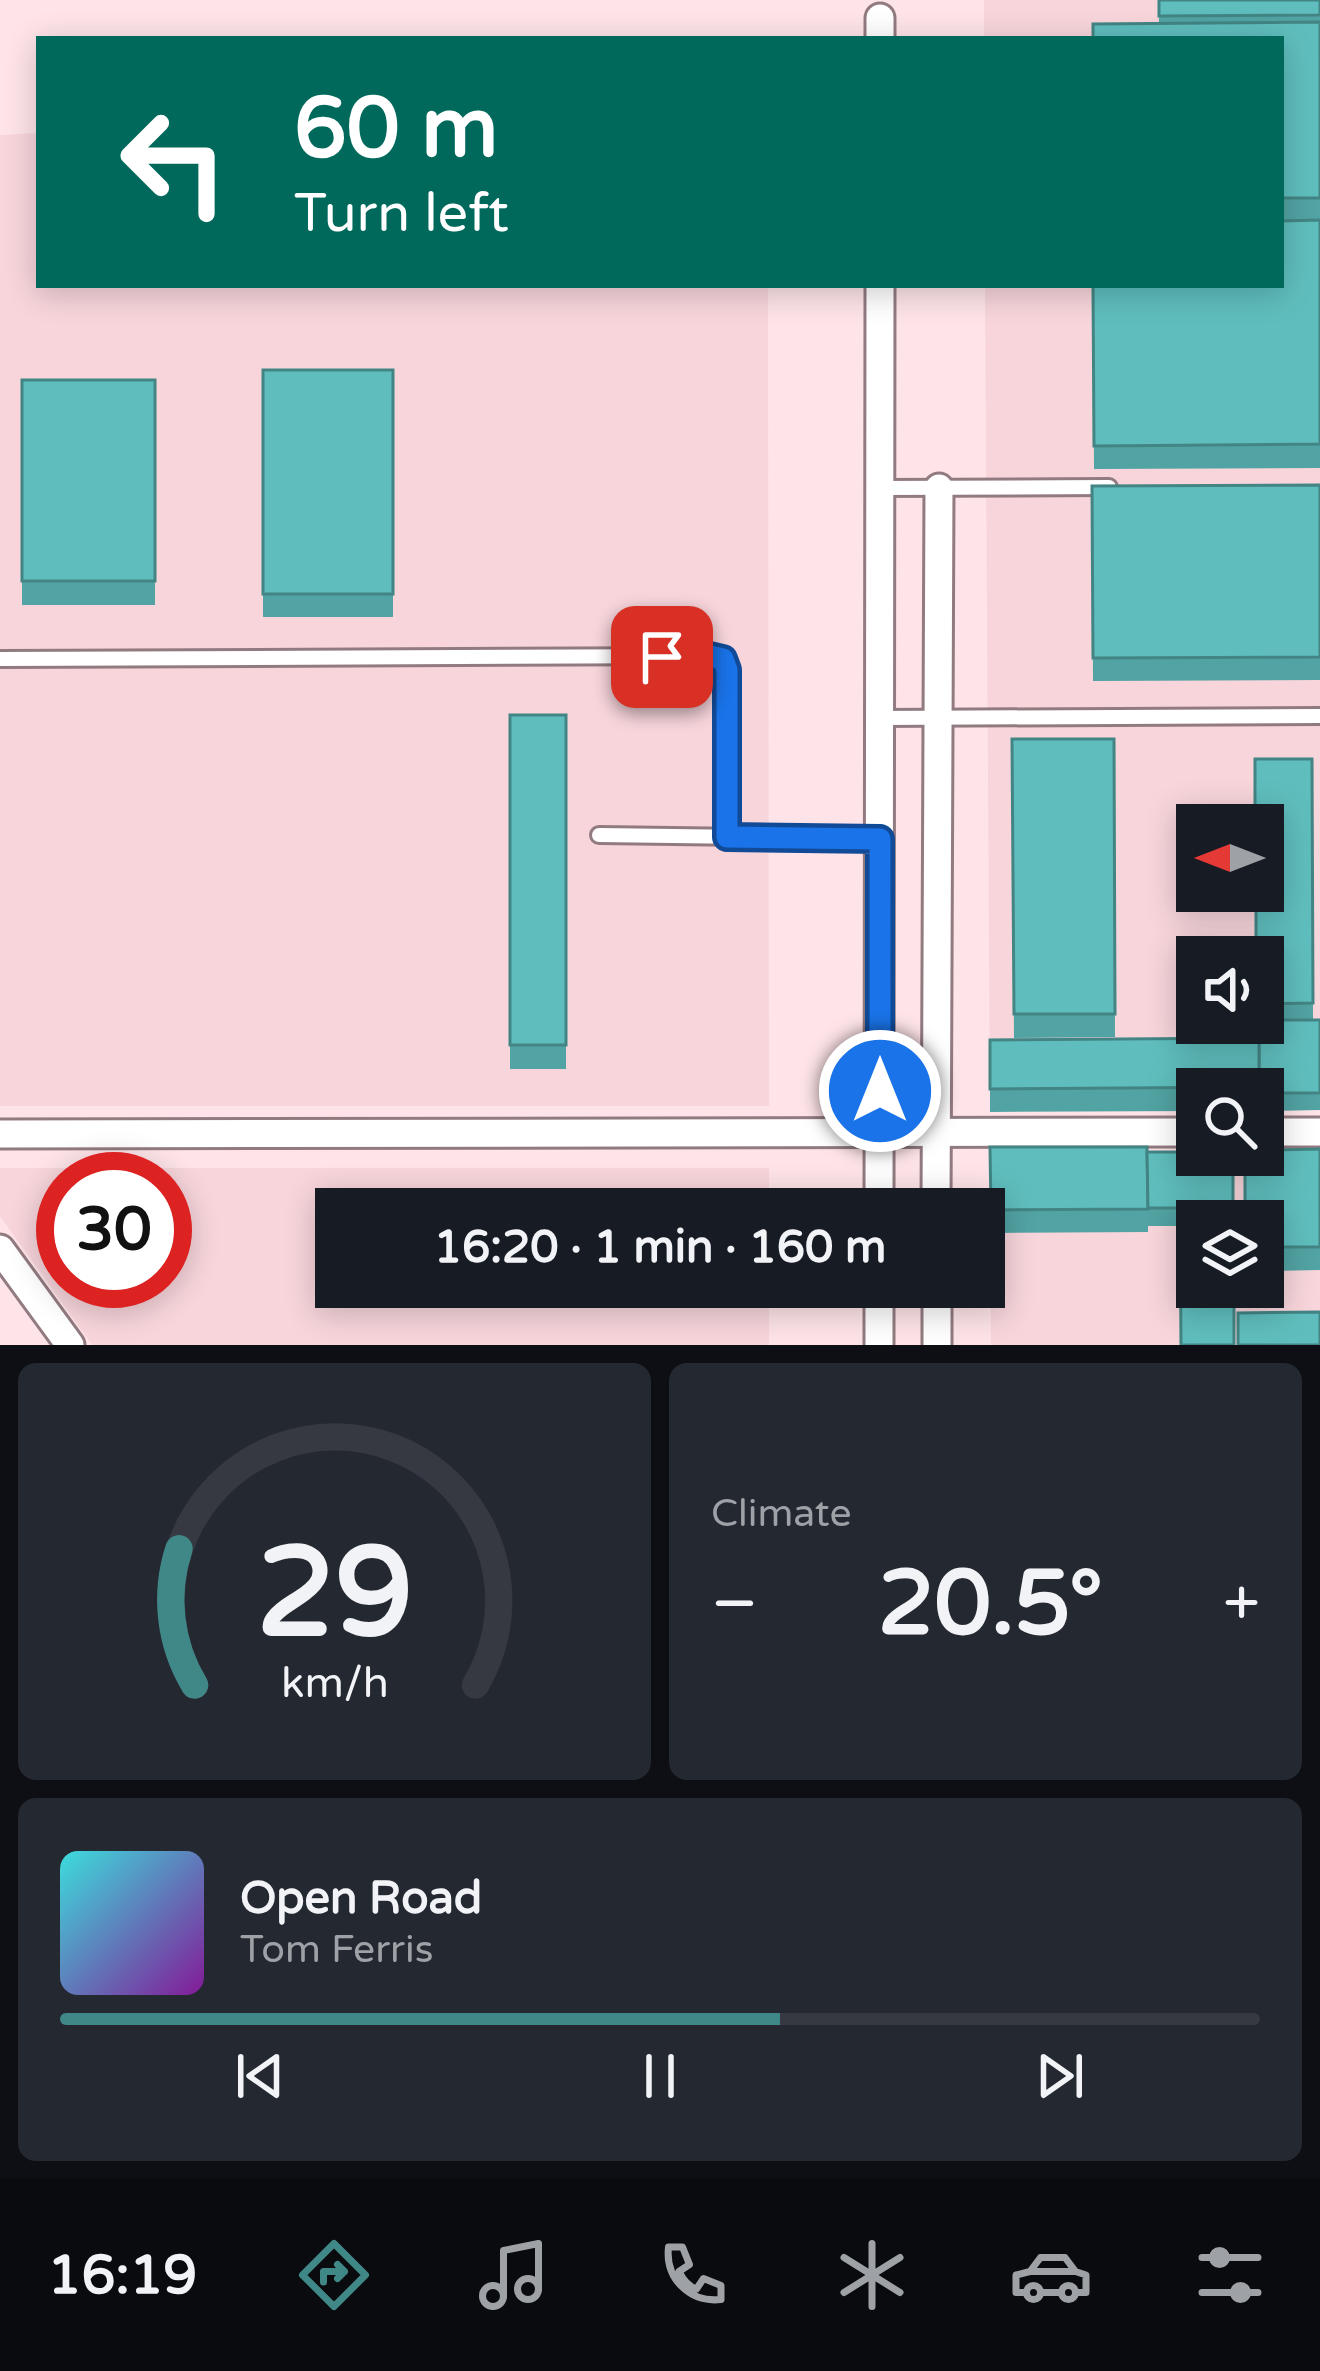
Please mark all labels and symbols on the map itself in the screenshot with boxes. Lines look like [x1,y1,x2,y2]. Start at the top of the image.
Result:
pin [611,606,713,708]
north arrow [1176,804,1284,912]
position arrow [817,1028,943,1154]
speed limit sign: 30 [36,1152,192,1308]

